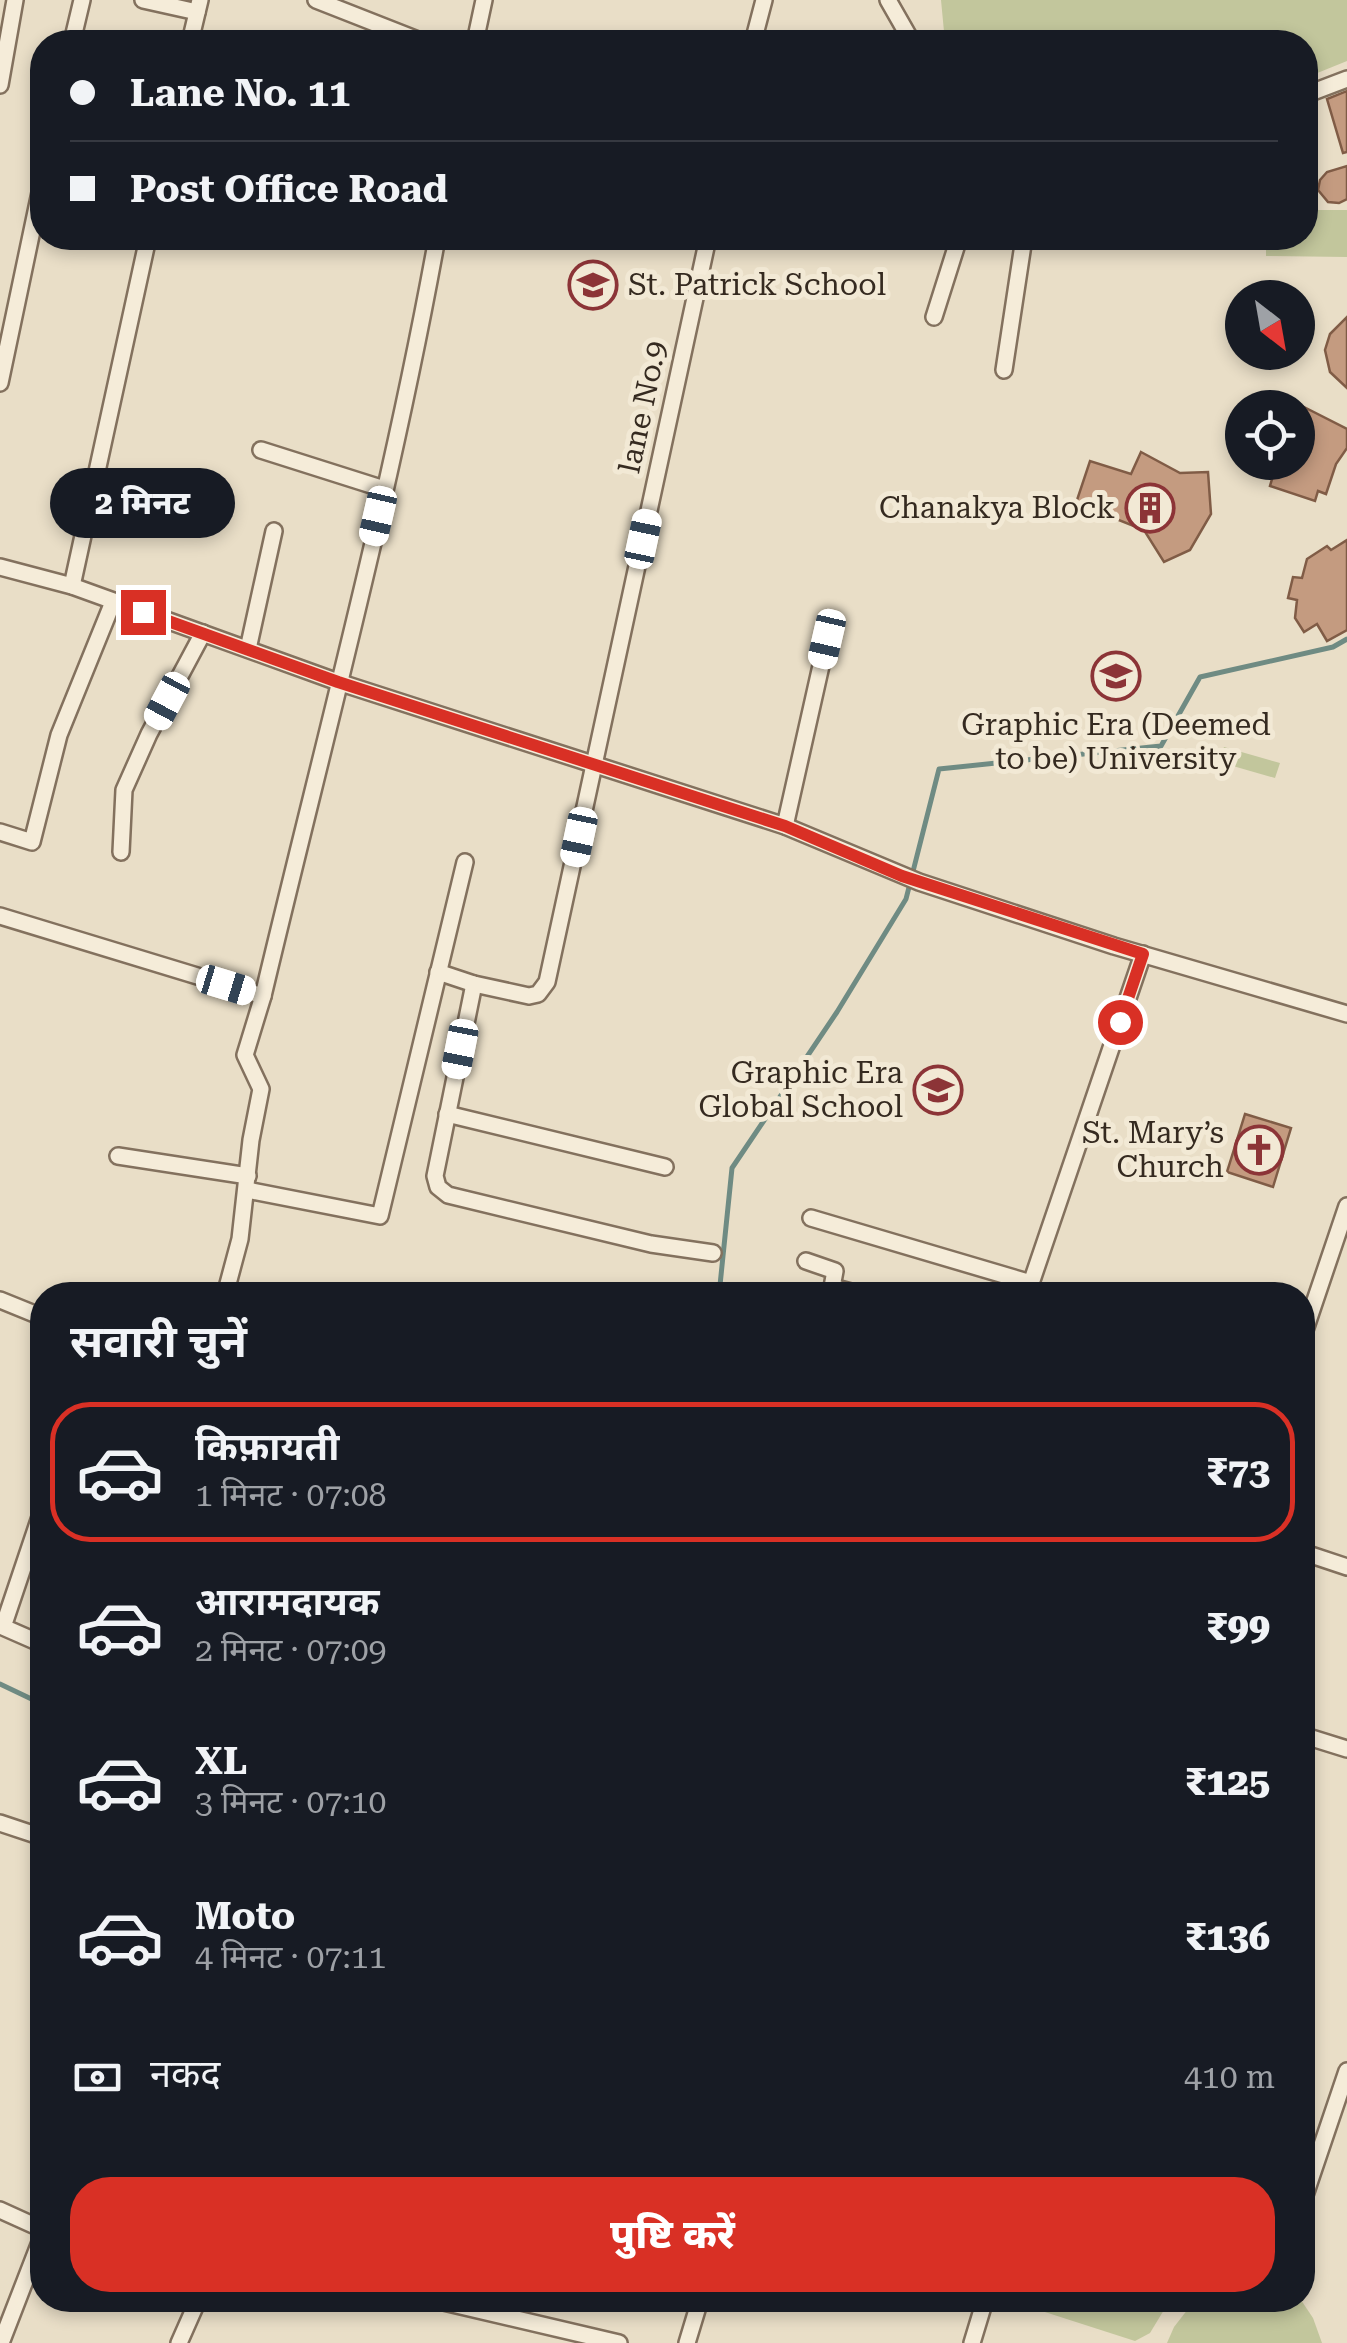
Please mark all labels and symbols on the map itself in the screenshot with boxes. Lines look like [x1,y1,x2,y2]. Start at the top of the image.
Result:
school or university icon: St. Patrick School [567,259,619,311]
place label: St. Patrick School [628,267,886,302]
north arrow [1225,280,1315,370]
street label: lane No.9 [611,338,674,476]
callout: 2 मिनट [51,467,236,537]
building icon: Chanakya Block [1124,482,1176,534]
car [357,483,399,549]
place label: Chanakya Block [879,490,1115,525]
car [622,507,664,571]
route end [121,590,166,635]
car [806,606,848,672]
school or university icon: Graphic Era (Deemed to be) University [1090,650,1142,702]
car [140,667,194,735]
place label: Graphic Era (Deemed to be) University [961,707,1271,776]
car [558,805,600,869]
car [193,962,259,1008]
route start [1098,1000,1143,1045]
car [440,1017,480,1081]
place label: Graphic Era Global School [699,1055,903,1124]
school or university icon: Graphic Era Global School [912,1064,964,1116]
place label: St. Mary’s Church [1082,1115,1224,1184]
church icon: St. Mary’s Church [1233,1124,1285,1176]

